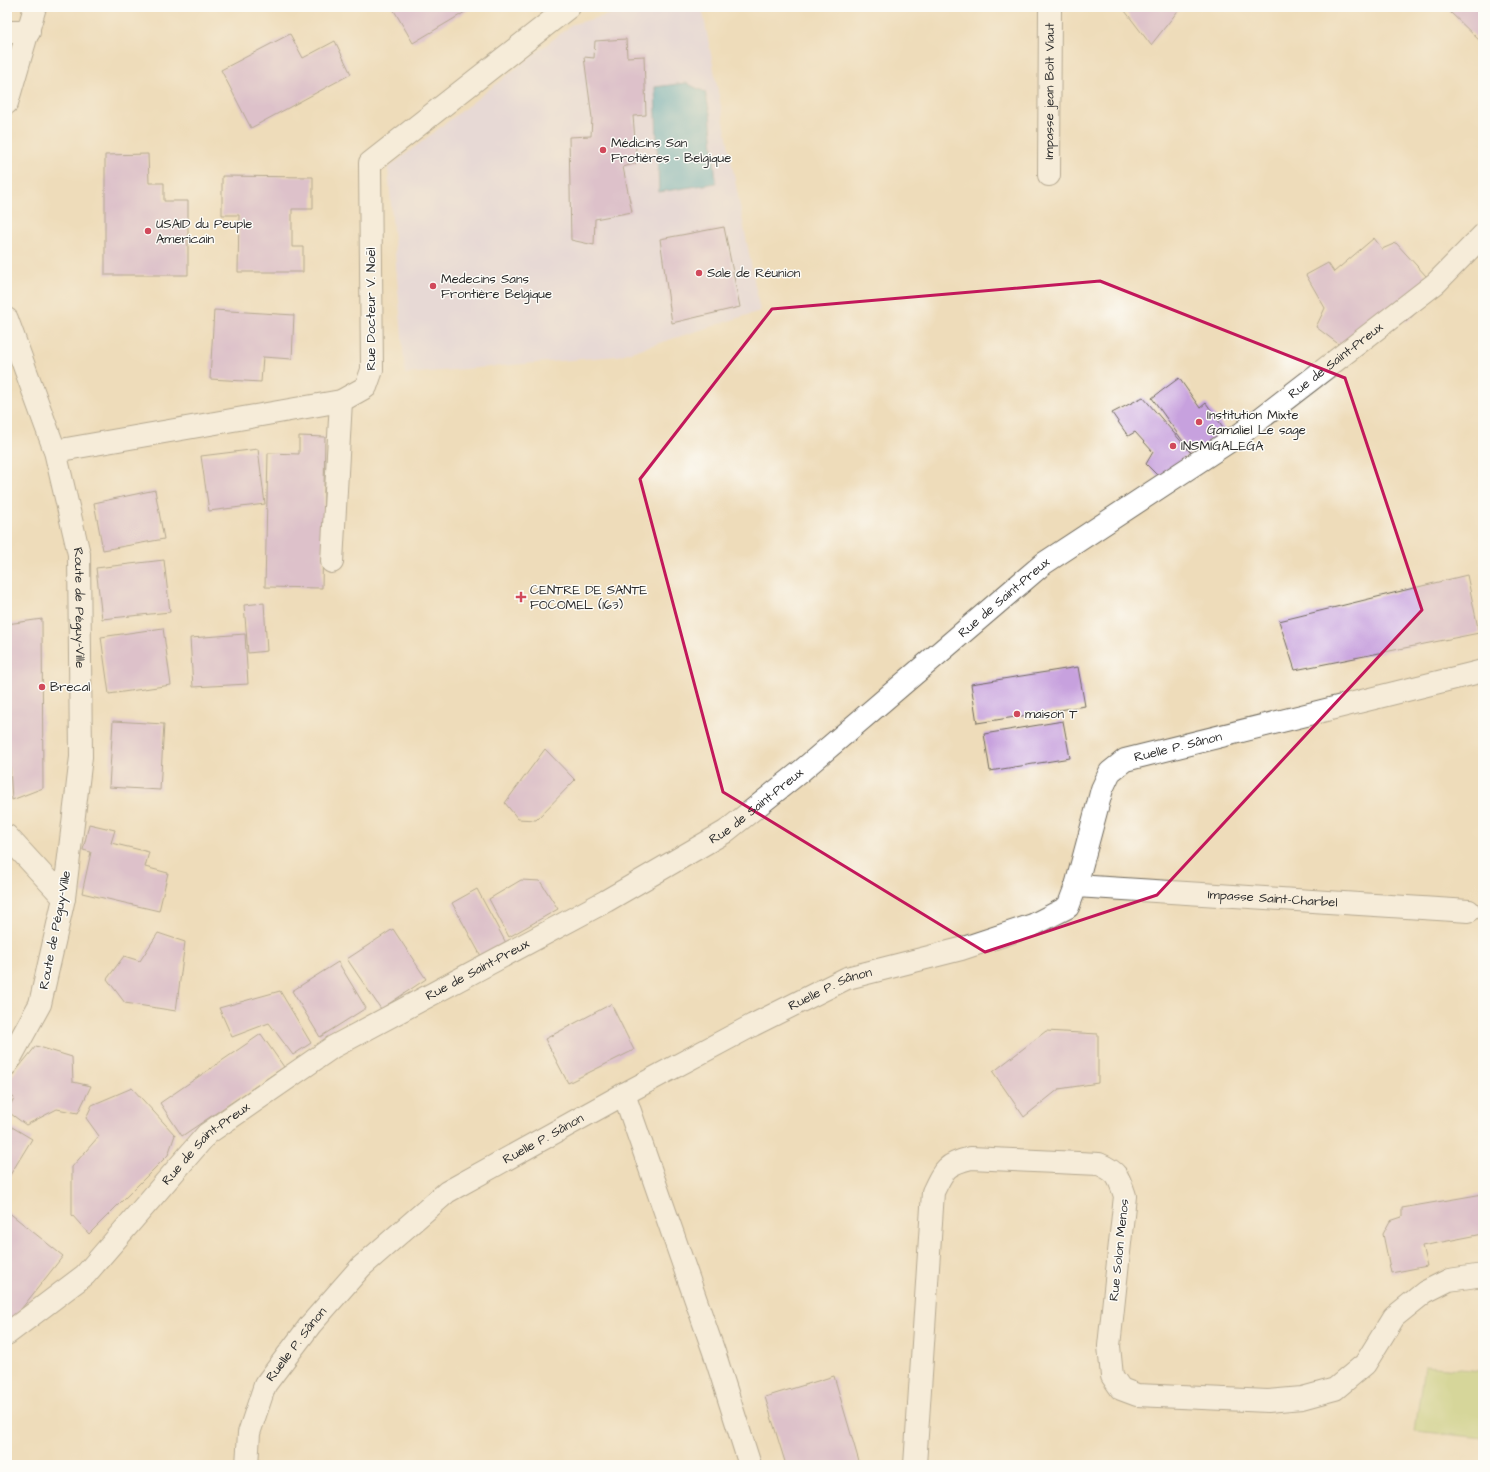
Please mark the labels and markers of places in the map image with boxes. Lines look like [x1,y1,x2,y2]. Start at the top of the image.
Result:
place label: Médicins San Frotières - Belgique [611,134,731,168]
marker: Médicins San Frotières - Belgique [598,145,608,155]
place label: USAID du Peuple Americain [156,215,252,248]
marker: USAID du Peuple Americain [143,226,153,236]
place label: Sale de Réunion [707,264,801,282]
marker: Sale de Réunion [694,268,704,278]
place label: Medecins Sans Frontière Belgique [441,270,552,304]
marker: Medecins Sans Frontière Belgique [428,281,438,291]
place label: Institution Mixte Gamaliel Le sage [1207,406,1306,440]
marker: Institution Mixte Gamaliel Le sage [1194,417,1204,427]
place label: INSMIGALEGA [1181,437,1264,455]
marker: INSMIGALEGA [1168,441,1178,451]
place label: CENTRE DE SANTE FOCOMEL (163) [530,581,648,614]
marker: CENTRE DE SANTE FOCOMEL (163) [515,591,527,603]
place label: Brecal [50,678,90,696]
marker: Brecal [37,682,47,692]
place label: maison T [1025,705,1078,723]
marker: maison T [1012,709,1022,719]

